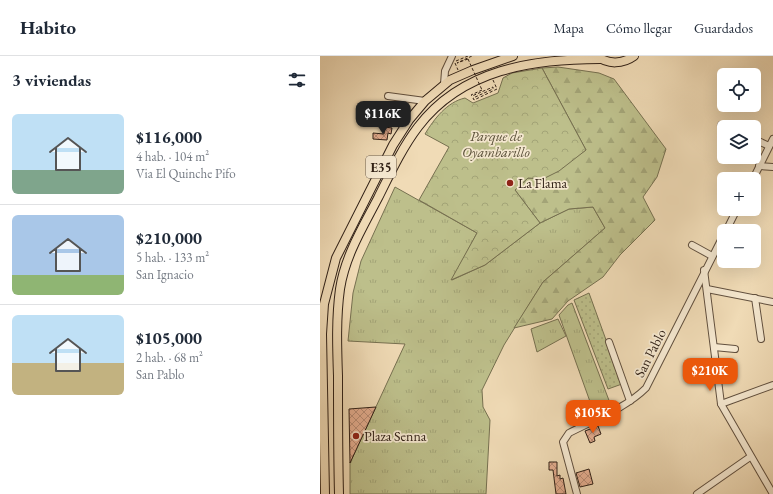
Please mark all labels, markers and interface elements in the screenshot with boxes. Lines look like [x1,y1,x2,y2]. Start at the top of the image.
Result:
text: Habito [20,15,76,40]
text: Mapa [553,19,584,37]
text: Cómo llegar [606,19,672,37]
text: Guardados [694,19,753,37]
map controls [717,68,761,268]
button: locate [717,68,761,112]
text: 3 viviendas [12,69,91,91]
icon: filters [286,69,308,91]
pin: $116K [355,101,411,135]
text: $116K [365,105,401,122]
button: layers [717,120,761,164]
text: $116,000 [136,126,202,148]
park label: Parque de Oyambarillo [462,127,531,161]
icon: home [44,130,92,178]
text: 4 hab. · 104 m² [136,148,209,165]
road number: E35 [366,156,396,178]
text: Via El Quinche Pifo [136,165,236,182]
button: + [717,172,761,216]
place label: La Flama [518,174,568,192]
marker: La Flama [505,178,515,188]
button: − [717,224,761,268]
text: $210,000 [136,227,202,249]
icon: home [44,231,92,279]
text: 5 hab. · 133 m² [136,249,209,266]
text: San Ignacio [136,266,194,283]
street label: San Pablo [630,326,670,380]
text: $105,000 [136,327,202,349]
icon: home [44,331,92,379]
text: 2 hab. · 68 m² [136,349,203,366]
pin: $210K [682,358,738,392]
text: $210K [692,362,728,379]
text: San Pablo [136,366,184,383]
pin: $105K [565,400,621,434]
text: $105K [575,404,611,421]
place label: Plaza Senna [364,427,427,445]
marker: Plaza Senna [351,431,361,441]

